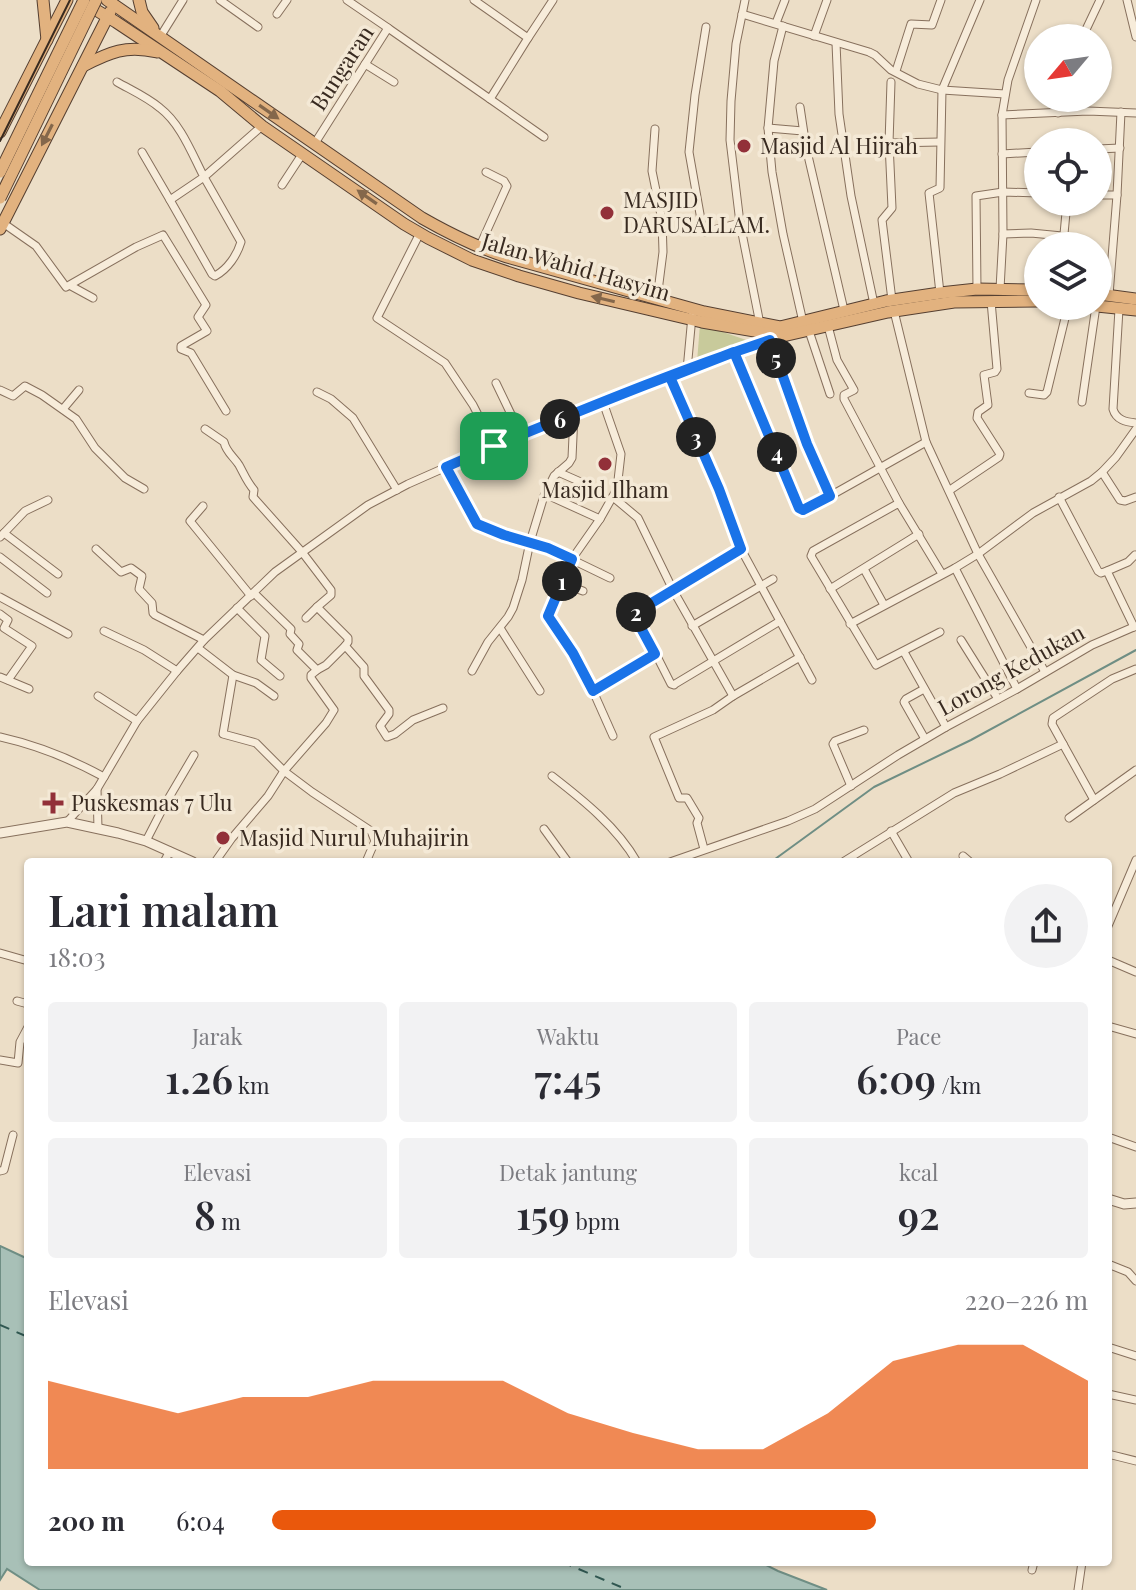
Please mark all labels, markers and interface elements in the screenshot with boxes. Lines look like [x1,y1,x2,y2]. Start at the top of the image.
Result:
street label: Bungaran [303,19,380,116]
north arrow [1024,24,1112,112]
map controls [1024,24,1112,320]
one-way arrow [258,104,279,119]
one-way arrow [40,124,53,147]
button: locate [1024,128,1112,216]
place label: Masjid Al Hijrah [760,130,918,160]
marker: Masjid Al Hijrah [735,137,753,155]
place label: MASJID DARUSALLAM. [623,184,770,239]
one-way arrow [356,190,377,205]
marker: MASJID DARUSALLAM. [598,204,616,222]
street label: Jalan Wahid Hasyim [478,225,674,307]
button: layers [1024,232,1112,320]
one-way arrow [591,292,616,304]
pin: 5 [756,338,796,378]
text: 5 [771,343,781,373]
pin: 6 [540,399,580,439]
text: 6 [554,404,566,434]
pin [460,412,528,480]
pin: 3 [676,417,716,457]
text: 3 [691,422,701,452]
icon: arrive [472,424,516,468]
pin: 4 [757,432,797,472]
text: 4 [771,437,783,467]
marker: Masjid Ilham [596,455,614,473]
place label: Masjid Ilham [541,474,669,504]
pin: 1 [542,561,582,601]
text: 1 [558,566,566,596]
pin: 2 [616,592,656,632]
text: 2 [630,597,642,627]
street label: Lorong Kedukan [932,616,1089,722]
place label: Puskesmas 7 Ulu [71,787,233,817]
marker: Puskesmas 7 Ulu [42,792,64,814]
place label: Masjid Nurul Muhajirin [239,822,469,852]
marker: Masjid Nurul Muhajirin [214,829,232,847]
text: Lari malam [48,879,279,938]
button: share [1004,884,1088,968]
text: 18:03 [48,939,105,974]
text: Jarak [192,1021,243,1051]
text: Waktu [537,1021,599,1051]
text: Pace [896,1021,941,1051]
text: 1.26 [165,1051,233,1104]
text: 7:45 [534,1051,602,1104]
text: 6:09 [856,1051,936,1104]
text: km [233,1070,270,1100]
text: /km [936,1070,981,1100]
text: Elevasi [183,1157,252,1187]
text: Detak jantung [499,1157,637,1187]
text: kcal [899,1157,938,1187]
text: 8 [194,1187,216,1240]
text: 159 [516,1187,570,1240]
text: 92 [898,1187,940,1240]
text: m [216,1206,241,1236]
text: bpm [570,1206,620,1236]
text: Elevasi [48,1282,129,1317]
text: 220–226 m [965,1282,1088,1317]
text: 200 m [48,1503,125,1538]
text: 6:04 [176,1503,225,1538]

